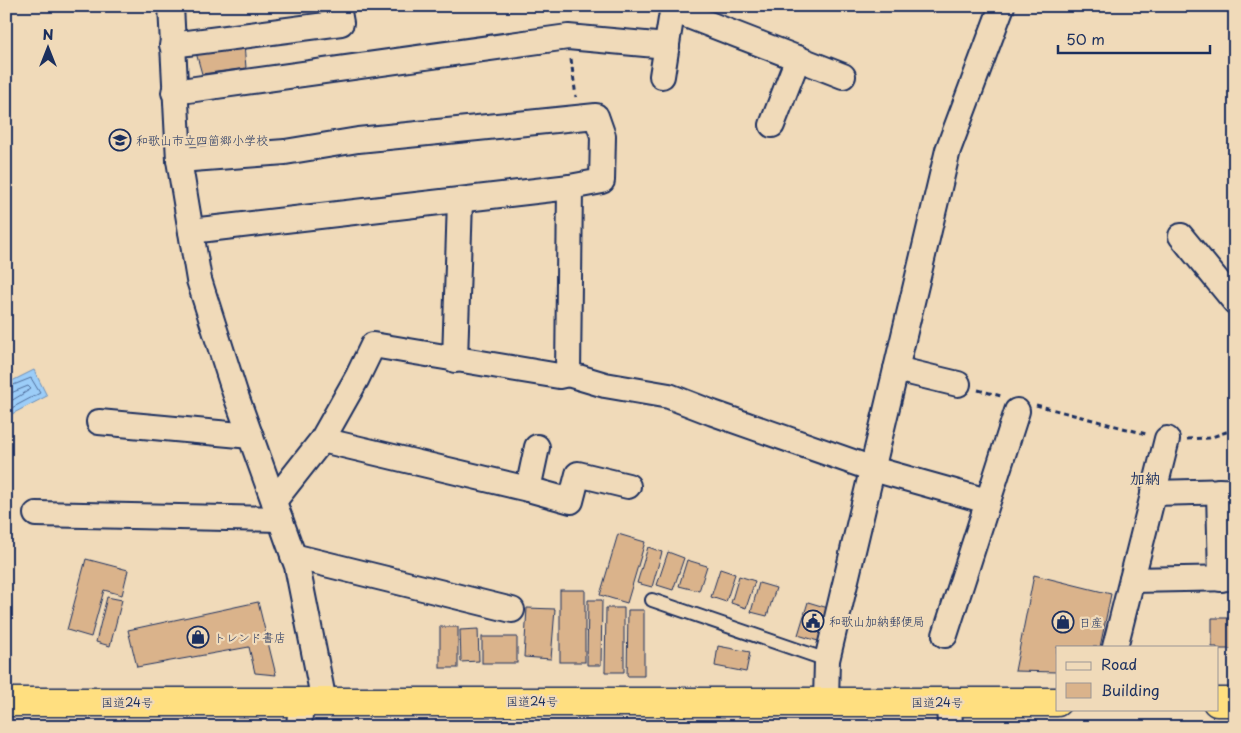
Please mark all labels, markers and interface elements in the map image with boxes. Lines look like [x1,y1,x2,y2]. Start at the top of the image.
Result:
north arrow [22,22,72,72]
scale bar [1058,22,1211,54]
text: N [42,24,54,45]
text: 50 m [1066,27,1105,50]
school or university icon: 和歌山市立四箇郷小学校 [108,128,132,152]
place label: 和歌山市立四箇郷小学校 [136,131,268,149]
district label: 加納 [1130,466,1160,489]
public building icon: 和歌山加納郵便局 [801,609,825,633]
shop icon: 日産 [1051,610,1075,634]
place label: 和歌山加納郵便局 [829,612,925,630]
place label: 日産 [1079,613,1103,631]
shop icon: トレンド書店 [186,625,210,649]
place label: トレンド書店 [214,628,286,646]
legend [1056,646,1218,710]
text: Road [1101,652,1137,675]
text: Building [1101,678,1160,701]
street label: 国道24号 [506,692,558,710]
street label: 国道24号 [101,693,153,711]
street label: 国道24号 [911,693,963,711]

